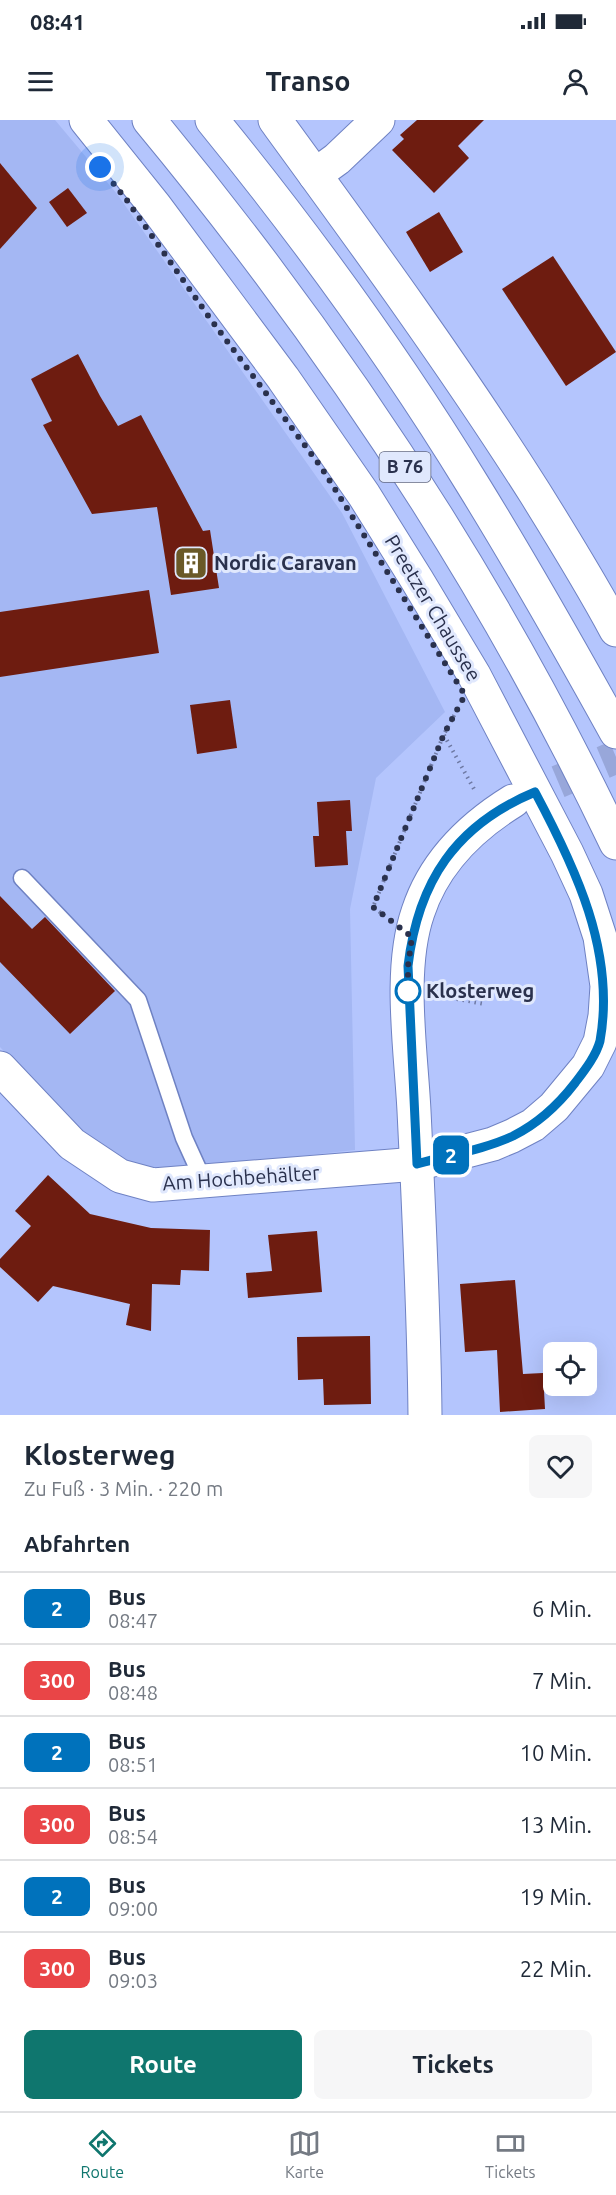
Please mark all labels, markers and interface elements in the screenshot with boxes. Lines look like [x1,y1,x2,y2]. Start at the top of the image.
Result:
text: 08:41 [30,9,85,34]
icon: menu [24,65,57,98]
icon: person [559,65,592,98]
text: Transo [266,66,350,96]
your location [85,152,115,182]
road number: B 76 [380,452,430,482]
street label: Preetzer Chaussee [381,530,486,685]
building icon: Nordic Caravan [173,545,209,581]
place label: Nordic Caravan [214,551,357,574]
marker: Klosterweg [395,978,421,1004]
place label: Klosterweg [426,979,534,1002]
line badge: 2 [432,1136,470,1174]
text: 2 [445,1143,457,1167]
street label: Am Hochbehälter [162,1161,321,1194]
map controls [543,1342,597,1396]
button: locate [543,1342,597,1396]
button: heart [529,1435,592,1498]
text: Klosterweg [24,1439,176,1470]
text: Zu Fuß · 3 Min. · 220 m [24,1477,223,1500]
text: Abfahrten [24,1531,130,1556]
text: Bus [108,1584,146,1609]
text: 2 [51,1596,63,1620]
text: 6 Min. [532,1596,592,1621]
text: 08:47 [108,1609,158,1632]
text: Bus [108,1656,146,1681]
text: 300 [39,1668,75,1692]
text: 7 Min. [532,1668,592,1693]
text: 08:48 [108,1681,158,1704]
text: Bus [108,1728,146,1753]
text: 2 [51,1740,63,1764]
text: 10 Min. [520,1740,592,1765]
text: 08:51 [108,1753,158,1776]
text: Bus [108,1800,146,1825]
text: 300 [39,1812,75,1836]
text: 13 Min. [520,1812,592,1837]
text: 08:54 [108,1825,158,1848]
text: Bus [108,1872,146,1897]
text: 2 [51,1884,63,1908]
text: 19 Min. [520,1884,592,1909]
text: 09:00 [108,1897,158,1920]
text: Bus [108,1944,146,1969]
text: 300 [39,1956,75,1980]
text: 22 Min. [520,1956,592,1981]
text: 09:03 [108,1969,158,1992]
button: Route [24,2030,302,2099]
button: Tickets [314,2030,592,2099]
tab: Route [80,2127,124,2181]
tab: Karte [285,2127,324,2181]
tab: Tickets [485,2127,536,2181]

